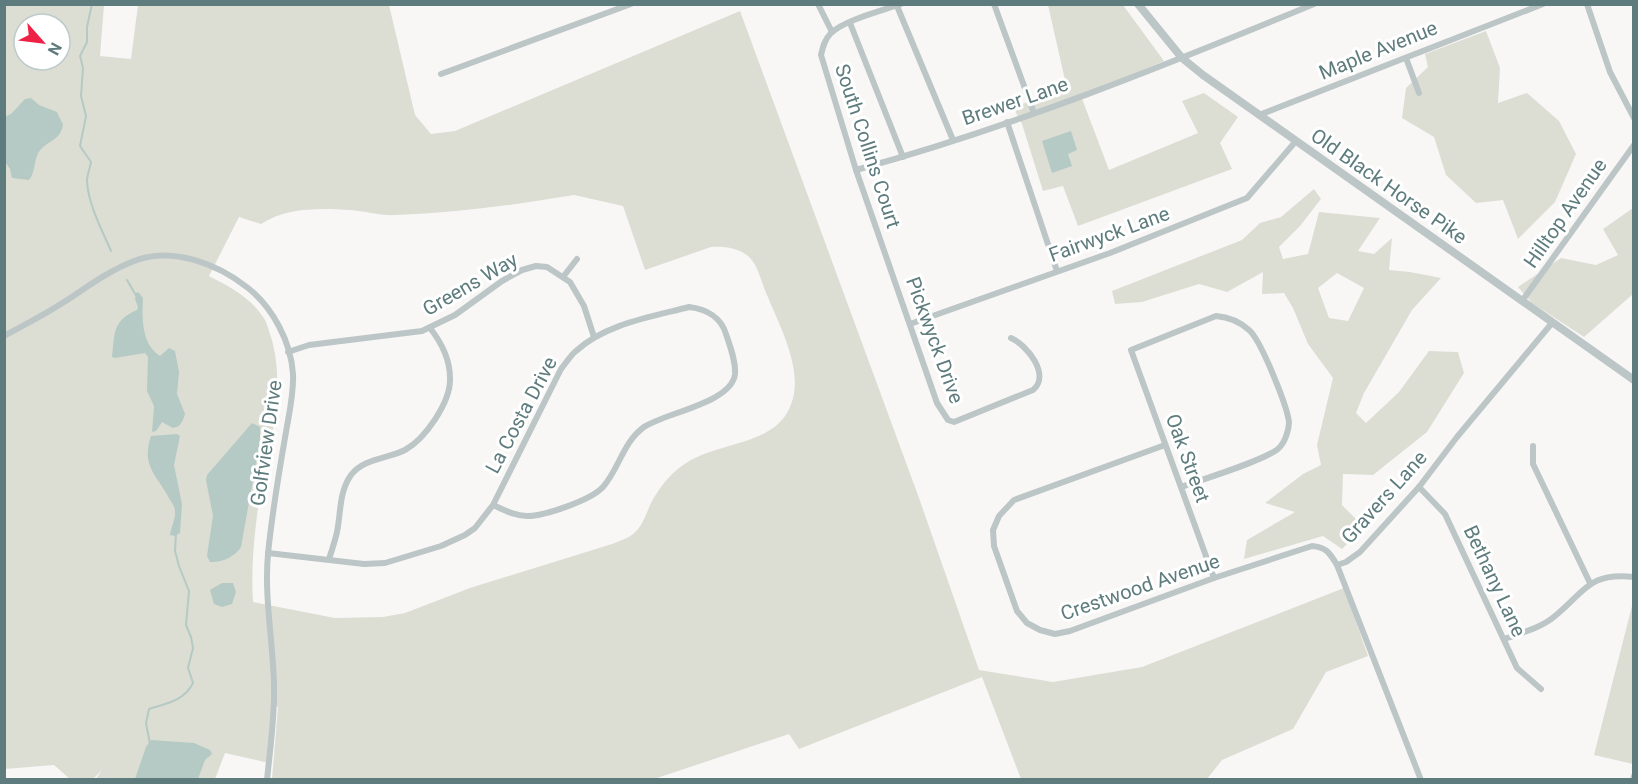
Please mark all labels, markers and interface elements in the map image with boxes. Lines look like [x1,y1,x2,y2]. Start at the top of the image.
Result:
north arrow [12,12,72,72]
street label: Maple Avenue [1315,15,1441,85]
text: N [44,39,66,58]
street label: South Collins Court [830,61,906,231]
street label: Brewer Lane [959,72,1071,130]
street label: Old Black Horse Pike [1306,123,1472,249]
street label: Hilltop Avenue [1518,154,1612,272]
street label: Fairwyck Lane [1045,201,1173,267]
street label: Greens Way [418,247,522,321]
street label: Pickwyck Drive [901,273,969,407]
street label: La Costa Drive [480,353,562,477]
street label: Golfview Drive [245,378,287,508]
street label: Oak Street [1161,410,1215,506]
street label: Gravers Lane [1336,446,1432,548]
street label: Bethany Lane [1459,521,1531,641]
street label: Crestwood Avenue [1057,549,1223,625]

